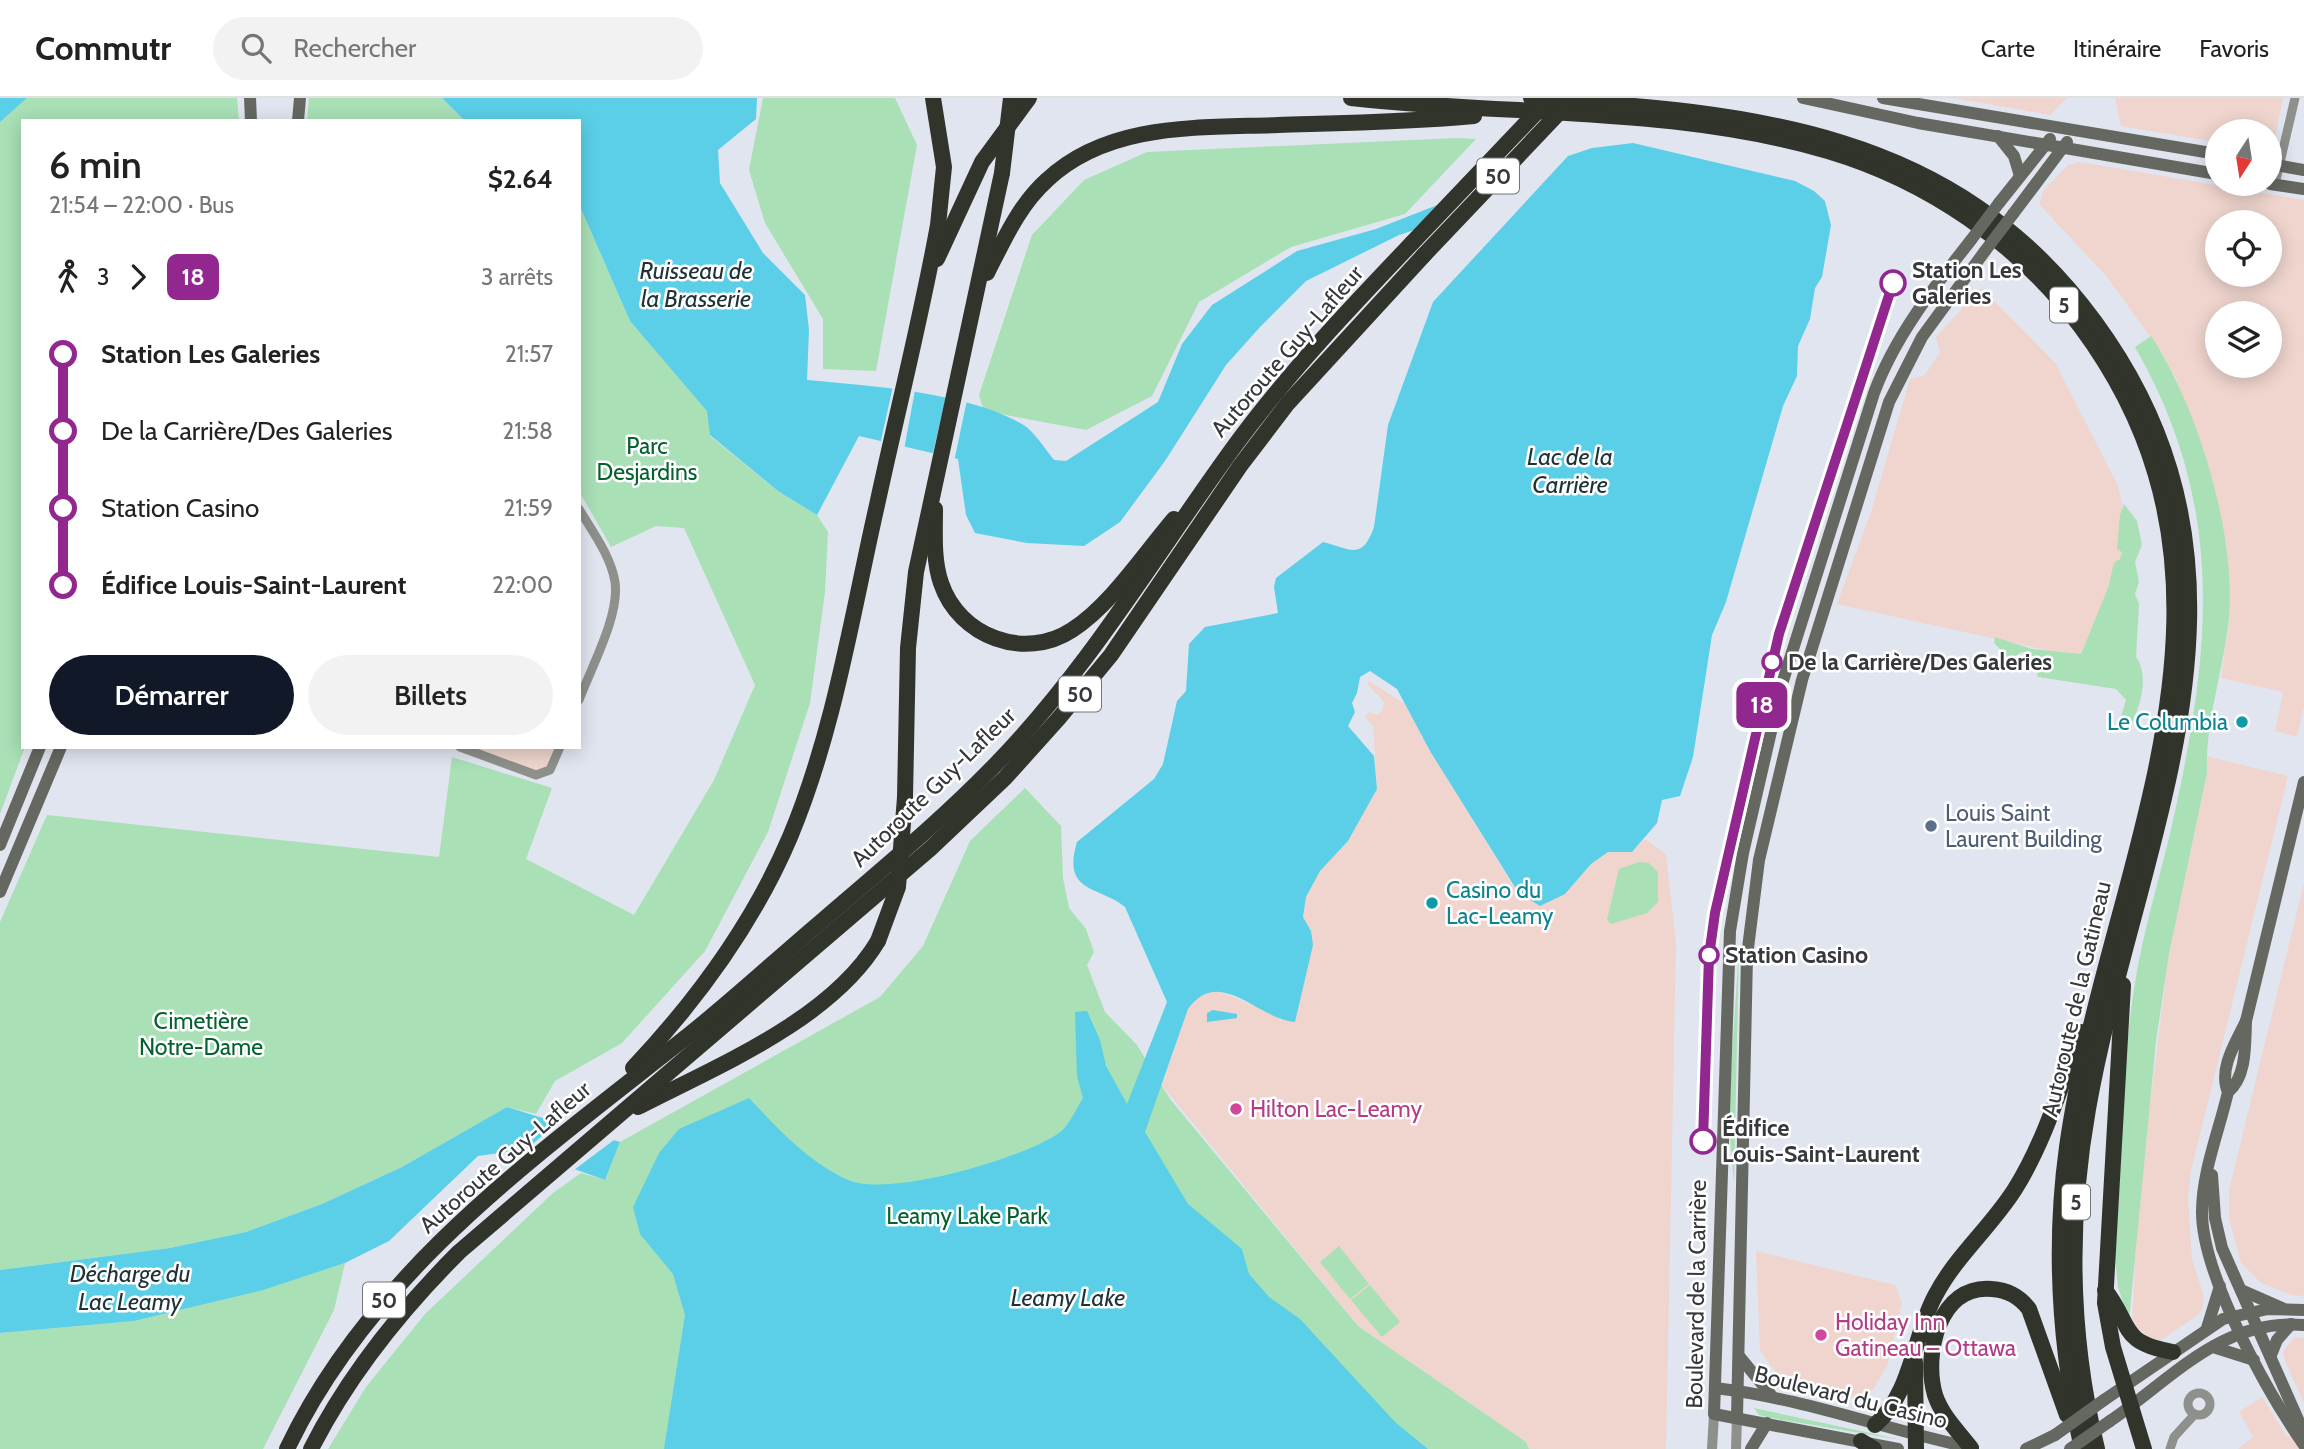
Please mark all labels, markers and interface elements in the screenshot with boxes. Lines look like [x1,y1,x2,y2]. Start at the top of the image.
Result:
search box [213,17,703,80]
text: Commutr [35,28,171,68]
icon: search [237,29,275,67]
text: Rechercher [293,32,416,64]
text: Carte [1981,34,2035,63]
text: Itinéraire [2073,34,2161,63]
text: Favoris [2199,34,2269,63]
north arrow [2205,119,2282,196]
map controls [2205,119,2282,378]
text: 6 min [49,141,142,188]
road number: 50 [1477,158,1519,194]
text: $2.64 [488,163,553,195]
text: 21:54 – 22:00 · Bus [49,191,234,219]
button: locate [2205,210,2282,287]
water label: Ruisseau de la Brasserie [640,256,752,313]
place label: Station Les Galeries [1912,256,2022,310]
icon: walk [49,258,87,296]
icon: forward [119,258,157,296]
street label: Autoroute Guy-Lafleur [1205,259,1369,442]
text: 18 [181,262,205,291]
text: 3 [97,263,109,291]
text: 3 arrêts [481,263,553,291]
marker: Station Les Galeries [1880,270,1906,296]
road number: 5 [2050,288,2078,322]
button: layers [2205,301,2282,378]
text: Station Les Galeries [101,338,320,370]
text: 21:57 [505,340,553,368]
text: De la Carrière/Des Galeries [101,415,392,447]
text: 21:58 [502,417,553,445]
park label: Parc Desjardins [597,432,697,486]
water label: Lac de la Carrière [1527,442,1613,499]
text: Station Casino [101,492,259,524]
text: 21:59 [503,494,553,522]
text: Édifice Louis-Saint-Laurent [101,569,406,601]
text: 22:00 [492,571,553,599]
place label: De la Carrière/Des Galeries [1788,648,2052,676]
marker: De la Carrière/Des Galeries [1762,652,1782,672]
button: Démarrer [49,655,294,735]
button: Billets [308,655,553,735]
road number: 50 [1059,676,1101,712]
line badge: 18 [1730,682,1794,728]
text: 18 [1750,690,1774,719]
street label: Autoroute Guy-Lafleur [845,701,1022,873]
place label: Le Columbia [2107,708,2228,736]
marker: Le Columbia [2234,714,2250,730]
place label: Louis Saint Laurent Building [1945,799,2102,853]
marker: Louis Saint Laurent Building [1923,818,1939,834]
place label: Casino du Lac-Leamy [1446,876,1554,930]
street label: Autoroute de la Gatineau [2035,879,2117,1119]
marker: Casino du Lac-Leamy [1424,895,1440,911]
place label: Station Casino [1725,941,1868,969]
marker: Station Casino [1699,945,1719,965]
park label: Cimetière Notre-Dame [139,1007,263,1061]
street label: Autoroute Guy-Lafleur [414,1075,597,1239]
place label: Hilton Lac-Leamy [1250,1095,1422,1123]
marker: Hilton Lac-Leamy [1228,1101,1244,1117]
place label: Édifice Louis-Saint-Laurent [1722,1114,1920,1168]
marker: Édifice Louis-Saint-Laurent [1690,1128,1716,1154]
street label: Boulevard de la Carrière [1680,1179,1712,1409]
road number: 5 [2062,1184,2090,1220]
park label: Leamy Lake Park [886,1202,1048,1230]
water label: Décharge du Lac Leamy [70,1259,191,1316]
road number: 50 [363,1282,405,1318]
water label: Leamy Lake [1011,1283,1125,1312]
place label: Holiday Inn Gatineau – Ottawa [1835,1308,2016,1362]
marker: Holiday Inn Gatineau – Ottawa [1813,1327,1829,1343]
street label: Boulevard du Casino [1752,1360,1950,1434]

